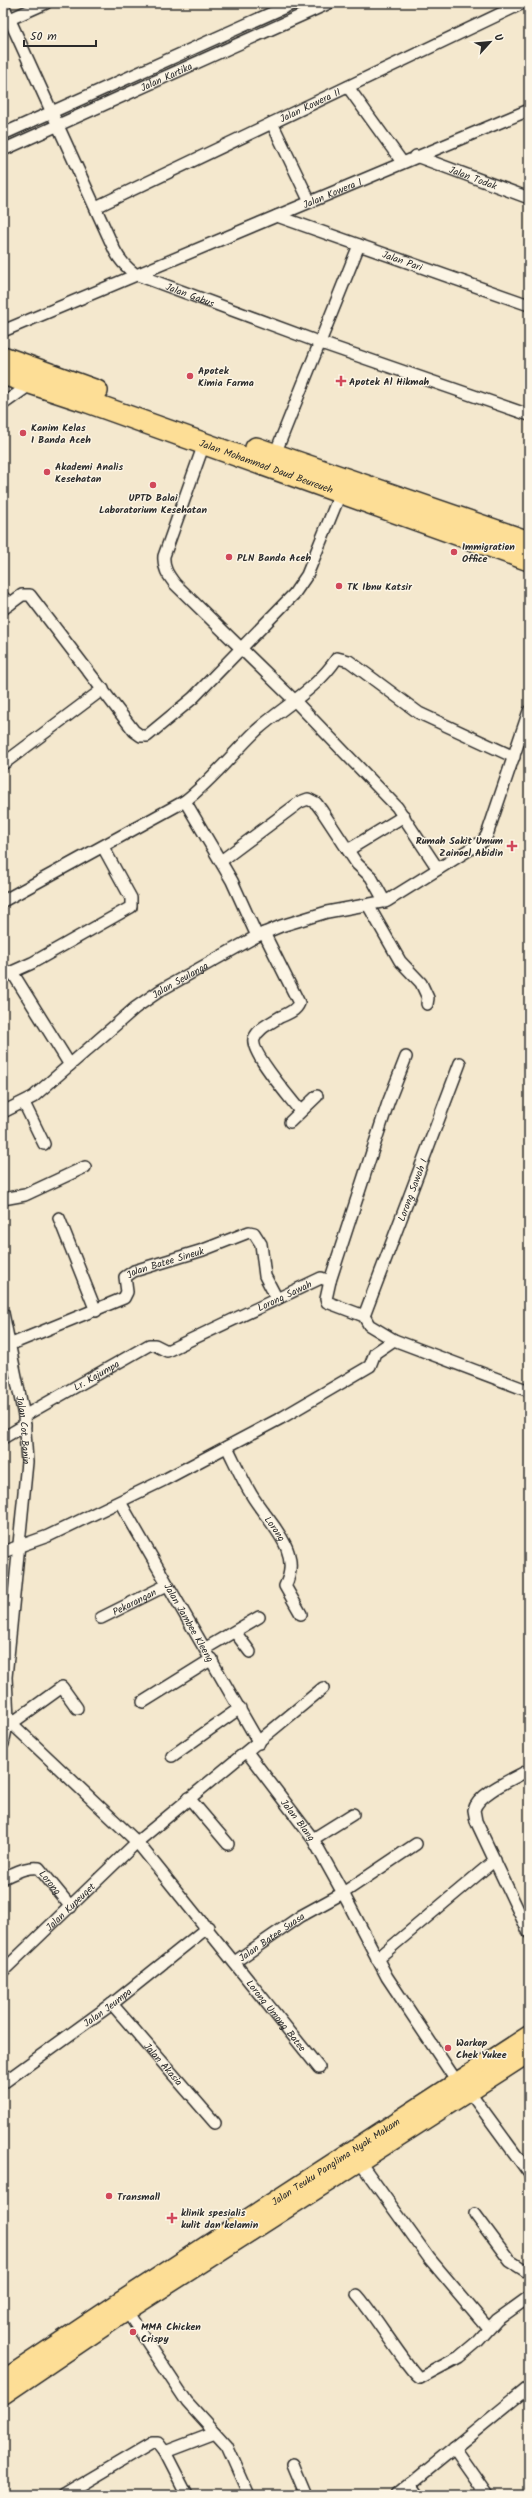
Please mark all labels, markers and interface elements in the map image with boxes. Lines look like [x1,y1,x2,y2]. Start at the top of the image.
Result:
scale bar [24,22,96,48]
north arrow [470,22,510,62]
text: 50 m [30,27,57,46]
text: U [489,31,508,45]
street label: Jalan Kartika [138,59,195,96]
street label: Jalan Kowera II [277,84,343,127]
street label: Jalan Todak [447,162,499,195]
street label: Jalan Kowera I [300,174,365,213]
street label: Jalan Pari [380,247,425,276]
street label: Jalan Gabus [163,279,217,312]
place label: Apotek Kimia Farma [198,363,254,391]
marker: Apotek Kimia Farma [185,371,195,381]
place label: Apotek Al Hikmah [349,374,430,390]
marker: Apotek Al Hikmah [336,376,346,386]
place label: Kanim Kelas I Banda Aceh [31,420,91,448]
marker: Kanim Kelas I Banda Aceh [18,428,28,438]
street label: Jalan Mohammad Daud Beureueh [197,436,335,498]
place label: Akademi Analis Kesehatan [55,459,123,487]
marker: Akademi Analis Kesehatan [42,467,52,477]
marker: UPTD Balai Laboratorium Kesehatan [148,480,158,490]
place label: UPTD Balai Laboratorium Kesehatan [99,490,207,518]
place label: Immigration Office [462,539,515,567]
marker: Immigration Office [449,547,459,557]
place label: PLN Banda Aceh [237,550,311,566]
marker: PLN Banda Aceh [224,552,234,562]
place label: TK Ibnu Katsir [347,579,412,595]
marker: TK Ibnu Katsir [334,581,344,591]
place label: Rumah Sakit Umum Zainoel Abidin [416,833,503,861]
marker: Rumah Sakit Umum Zainoel Abidin [506,840,518,852]
street label: Jalan Seulanga [149,958,212,1003]
street label: Lorong Sawah I [394,1156,432,1224]
street label: Jalan Batee Sineuk [123,1243,206,1283]
street label: Lorong Sawah [255,1276,315,1316]
street label: Lr. Kajumpa [71,1356,123,1395]
street label: Jalan Cot Banin [11,1395,34,1465]
street label: Lorong [260,1513,289,1545]
street label: Jalan Jambee Kleeng [159,1580,218,1666]
street label: Pekarangan [110,1585,159,1620]
street label: Jalan Blang [276,1796,319,1845]
street label: Lorong [35,1867,65,1899]
street label: Jalan Kupeuget [42,1879,99,1935]
street label: Jalan Batee Suasa [235,1908,308,1966]
street label: Lorong Umong Batee [242,1976,310,2056]
street label: Jalan Jeumpa [80,1984,136,2031]
place label: Warkop Chek Yukee [456,2035,507,2063]
street label: Jalan Akasia [140,2039,186,2090]
marker: Warkop Chek Yukee [443,2043,453,2053]
street label: Jalan Teuku Panglima Nyak Makam [268,2114,404,2210]
place label: Transmall [117,2189,160,2205]
marker: Transmall [104,2191,114,2201]
place label: klinik spesialis kulit dan kelamin [181,2205,259,2233]
marker: klinik spesialis kulit dan kelamin [166,2212,178,2224]
place label: MMA Chicken Crispy [141,2319,201,2347]
marker: MMA Chicken Crispy [128,2327,138,2337]

